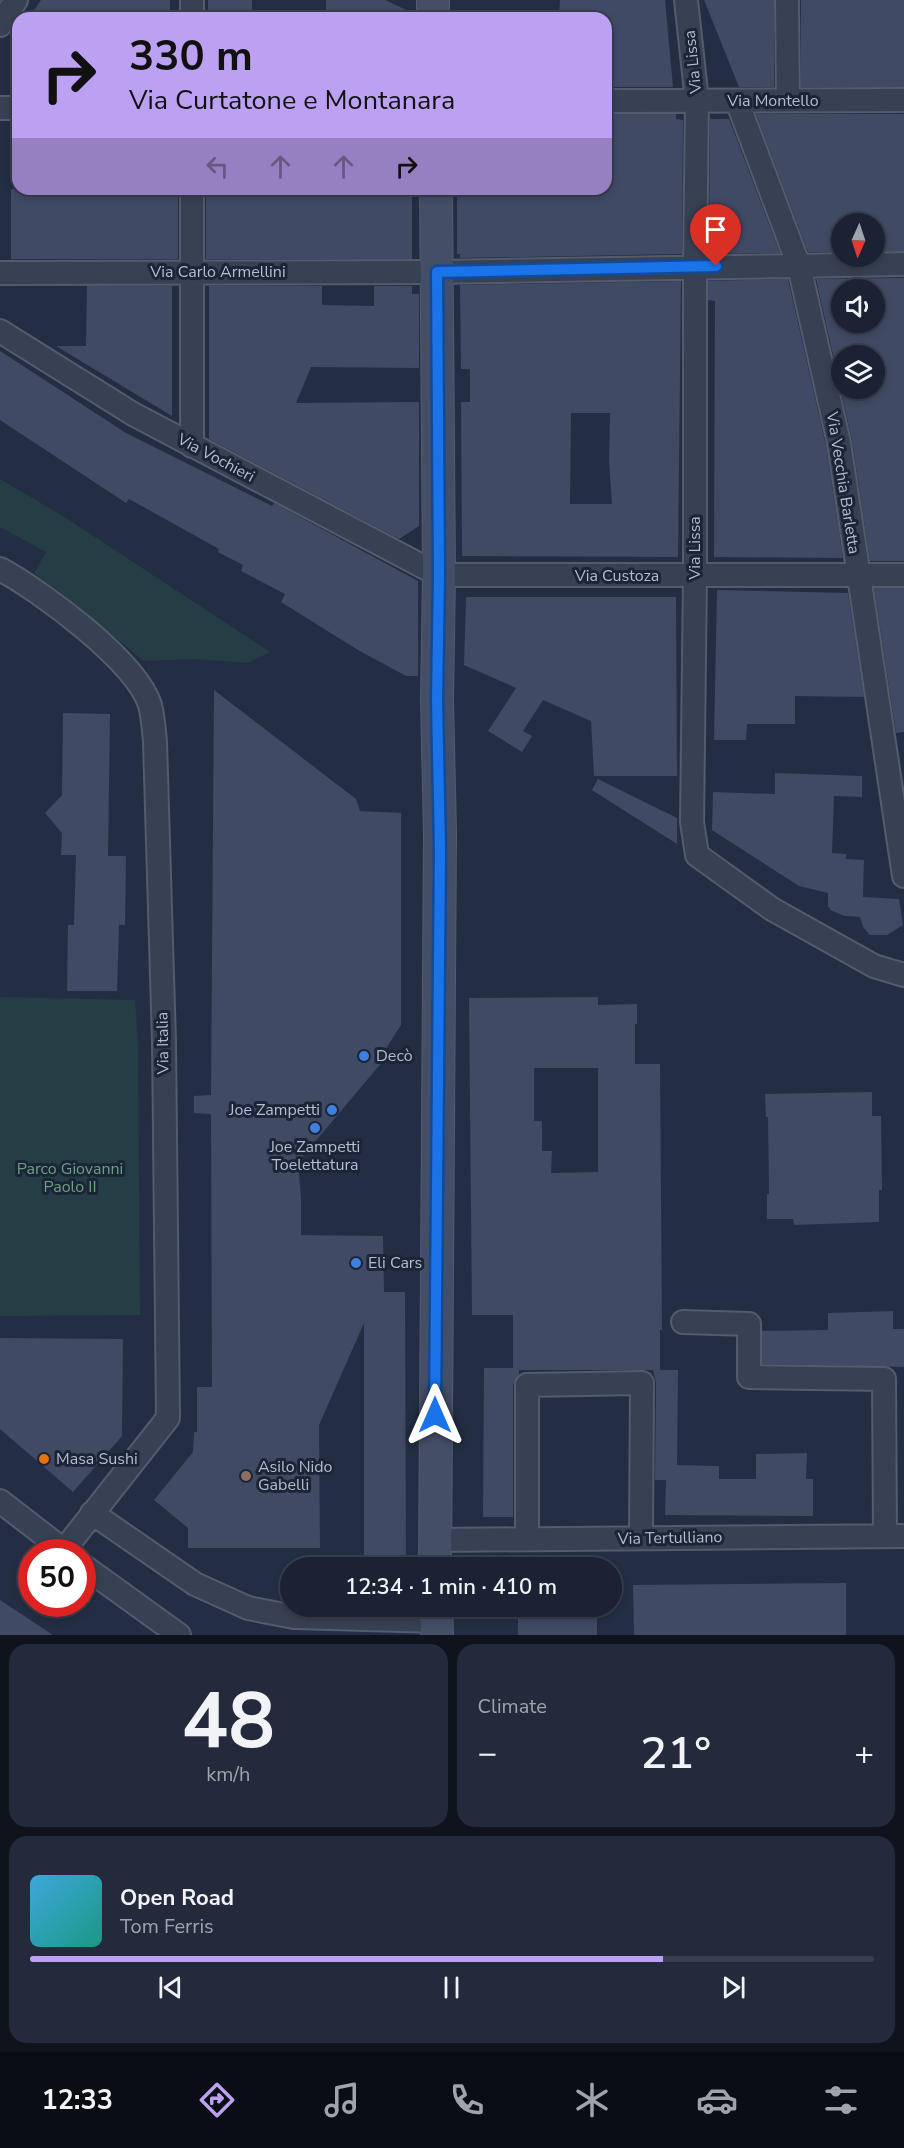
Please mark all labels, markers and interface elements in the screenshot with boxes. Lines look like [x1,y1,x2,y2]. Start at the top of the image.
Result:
text: 330 m [129,28,253,85]
street label: Via Lissa [679,29,707,96]
icon: right [30,36,108,114]
text: Via Curtatone e Montanara [129,82,455,119]
street label: Via Montello [726,90,819,112]
icon: left [201,150,234,183]
icon: ahead [264,150,297,183]
icon: ahead [327,150,360,183]
icon: right [390,150,423,183]
pin [690,204,741,266]
icon: arrive [699,213,732,246]
north arrow [831,213,885,267]
map controls [831,213,885,399]
street label: Via Carlo Armellini [149,261,286,283]
button: sound [831,279,885,333]
button: layers [831,345,885,399]
street label: Via Vecchia Barletta [821,409,865,556]
street label: Via Vochieri [173,428,258,488]
street label: Via Lissa [684,516,706,581]
street label: Via Custoza [574,565,659,587]
street label: Via Italia [151,1012,175,1075]
place label: Decò [376,1045,413,1067]
marker: Decò [357,1049,371,1063]
place label: Joe Zampetti [228,1099,320,1121]
marker: Joe Zampetti [325,1103,339,1117]
marker: Joe Zampetti Toelettatura [308,1121,322,1135]
place label: Joe Zampetti Toelettatura [269,1136,360,1176]
park label: Parco Giovanni Paolo II [17,1158,123,1198]
place label: Eli Cars [368,1252,422,1274]
marker: Eli Cars [349,1256,363,1270]
position arrow [403,1383,467,1447]
place label: Masa Sushi [56,1448,138,1470]
marker: Masa Sushi [37,1452,51,1466]
place label: Asilo Nido Gabelli [258,1456,333,1496]
marker: Asilo Nido Gabelli [239,1469,253,1483]
street label: Via Tertulliano [617,1526,723,1550]
speed limit sign: 50 [18,1539,96,1617]
text: 12:34 · 1 min · 410 m [345,1572,557,1602]
text: 48 [181,1668,275,1775]
text: Climate [478,1693,547,1720]
text: 21° [640,1723,711,1784]
text: − [478,1731,497,1776]
text: + [854,1731,874,1776]
text: km/h [206,1761,250,1788]
text: Open Road [120,1883,234,1913]
text: Tom Ferris [120,1913,214,1940]
icon: previous [154,1971,187,2004]
icon: pause [435,1971,468,2004]
icon: next [717,1971,750,2004]
icon: directions [196,2079,238,2121]
icon: music [321,2079,363,2121]
icon: phone [446,2079,488,2121]
icon: climate [571,2079,613,2121]
icon: car [696,2079,738,2121]
icon: filters [820,2079,862,2121]
text: 12:33 [41,2082,113,2119]

